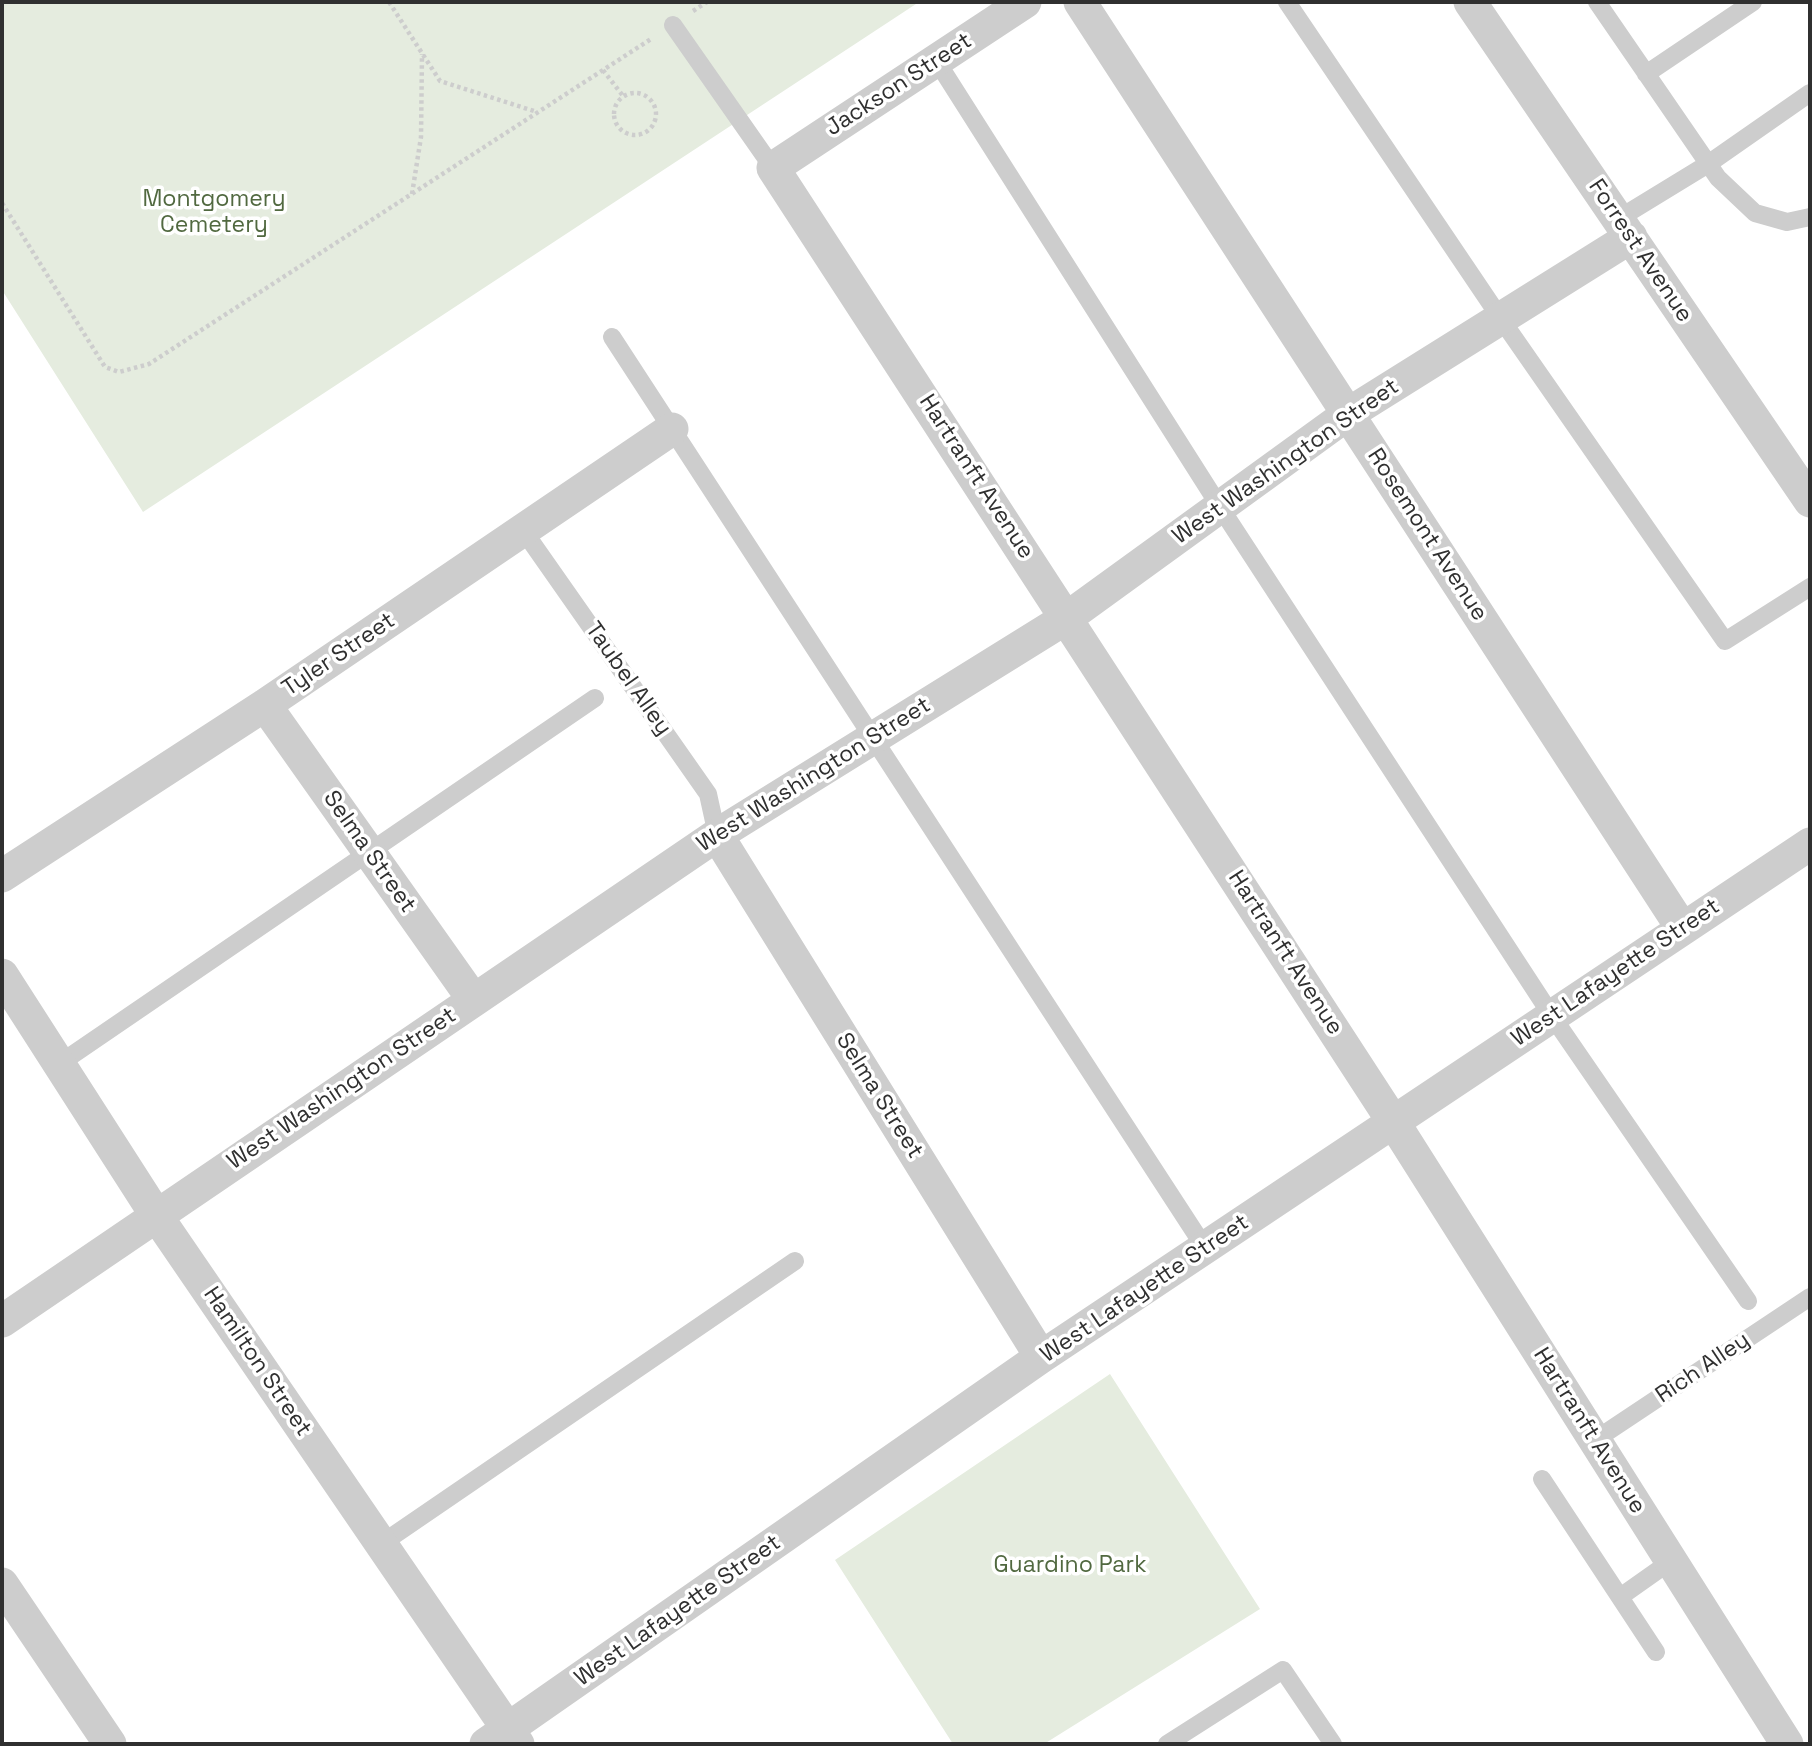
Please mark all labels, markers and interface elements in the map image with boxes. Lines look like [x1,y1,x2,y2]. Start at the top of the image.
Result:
street label: Jackson Street [821,28,977,142]
street label: Forrest Avenue [1582,174,1698,328]
park label: Montgomery Cemetery [142,186,286,240]
street label: West Washington Street [1167,373,1405,551]
street label: Hartranft Avenue [913,390,1039,564]
street label: Rosemont Avenue [1361,444,1493,626]
street label: Tyler Street [277,607,401,703]
street label: Taubel Alley [579,617,677,741]
street label: West Washington Street [692,692,936,858]
street label: Selma Street [317,786,421,918]
street label: Hartranft Avenue [1222,866,1348,1040]
street label: West Lafayette Street [1507,893,1725,1053]
street label: West Washington Street [222,1002,462,1176]
street label: Selma Street [830,1028,928,1164]
street label: West Lafayette Street [1036,1209,1254,1369]
street label: Hamilton Street [197,1282,317,1442]
street label: Rich Alley [1651,1327,1755,1409]
street label: Hartranft Avenue [1527,1343,1651,1519]
street label: West Lafayette Street [570,1529,786,1693]
park label: Guardino Park [993,1552,1147,1580]

